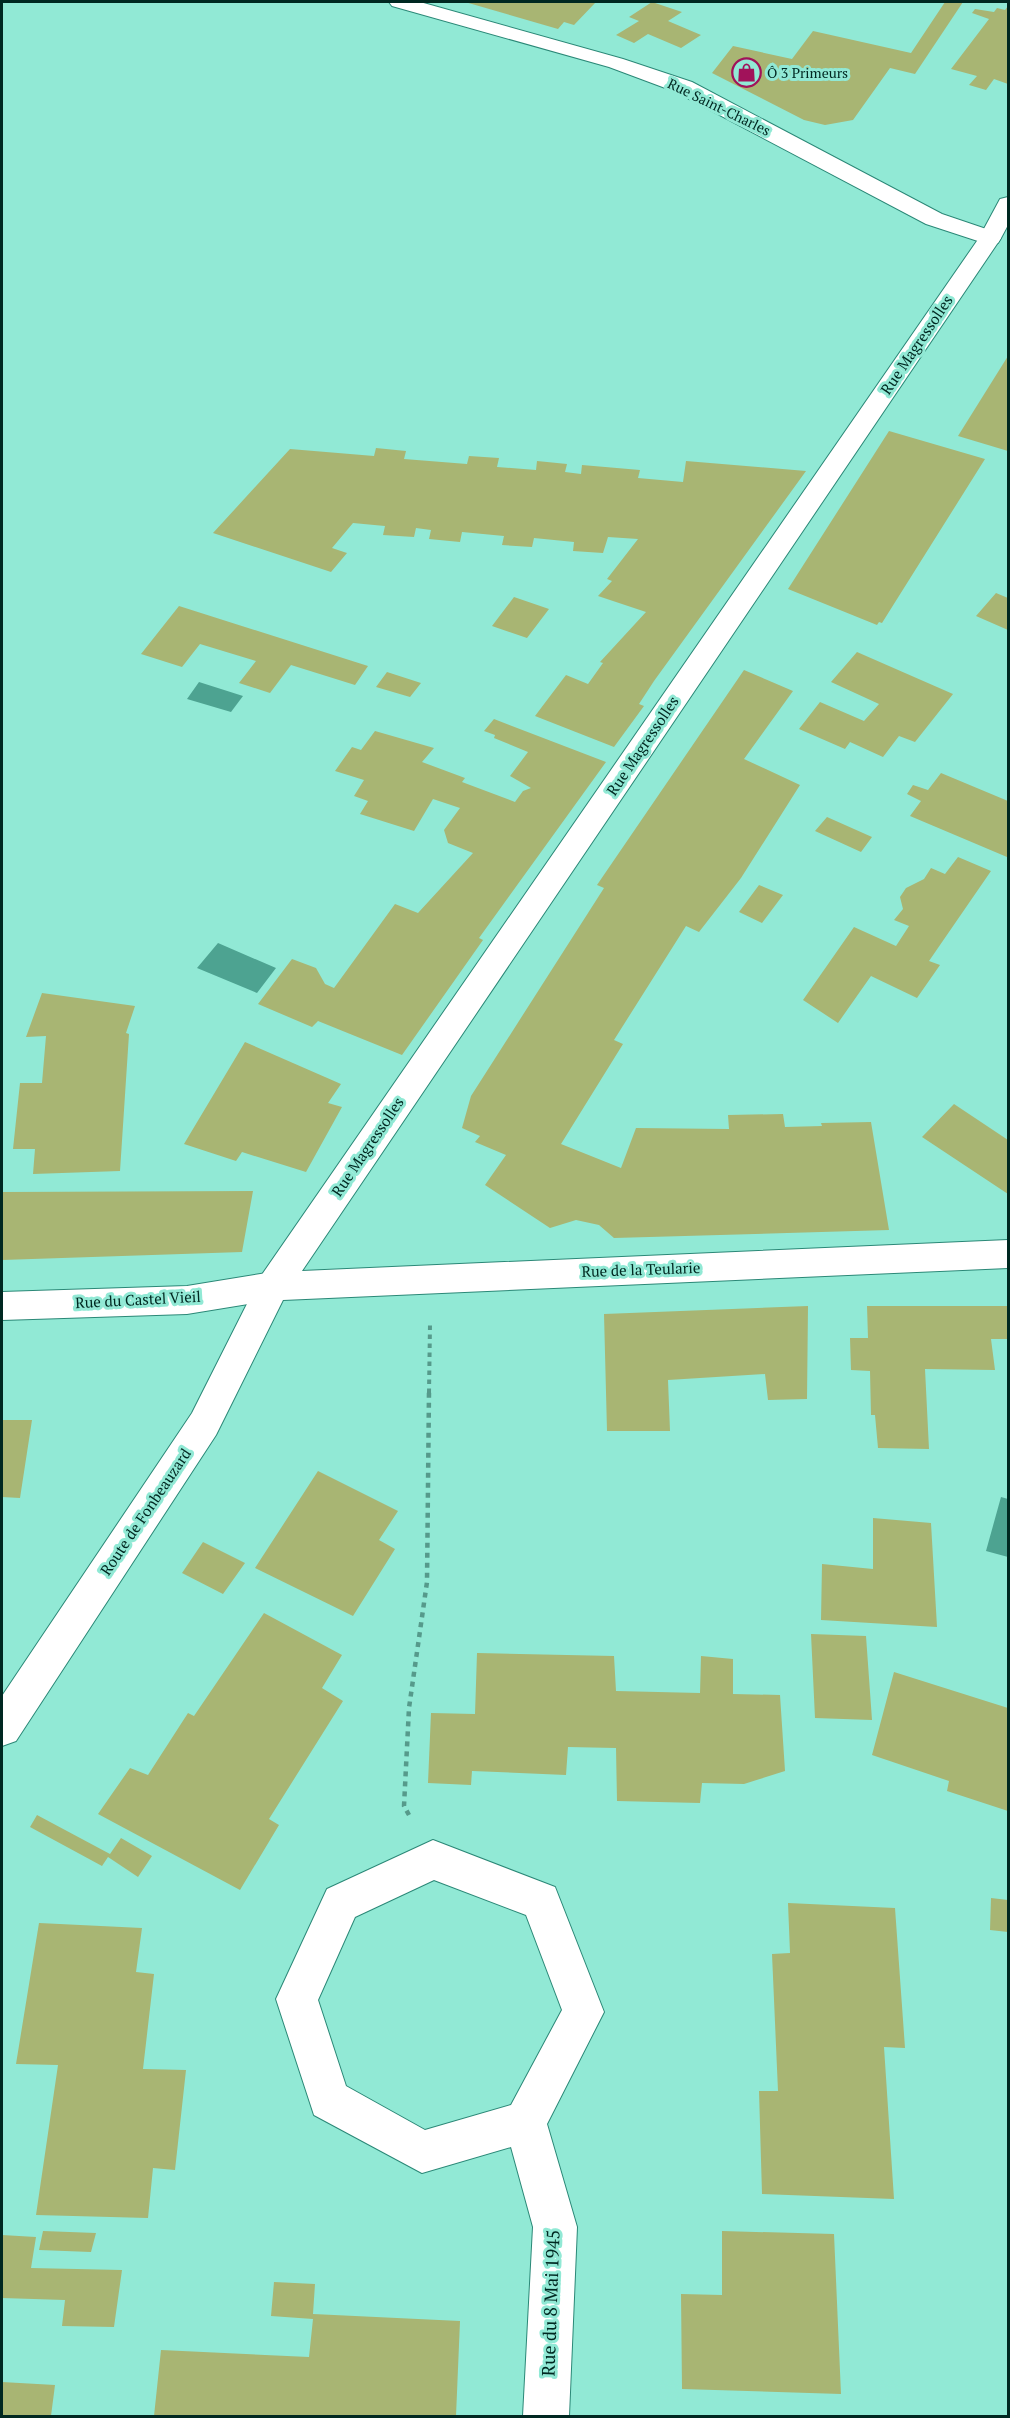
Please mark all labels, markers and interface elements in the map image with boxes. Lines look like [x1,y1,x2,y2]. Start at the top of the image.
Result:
shop icon: Ô 3 Primeurs [730,57,762,89]
place label: Ô 3 Primeurs [767,63,848,82]
street label: Rue Saint-Charles [665,73,774,140]
street label: Rue Magressolles [876,291,957,398]
street label: Rue Magressolles [602,692,683,799]
street label: Rue Magressolles [327,1093,408,1200]
street label: Rue de la Teularie [581,1257,701,1281]
street label: Rue du Castel Vieil [75,1286,201,1312]
street label: Route de Fonbeauzard [95,1444,195,1579]
street label: Rue du 8 Mai 1945 [535,2229,565,2377]

